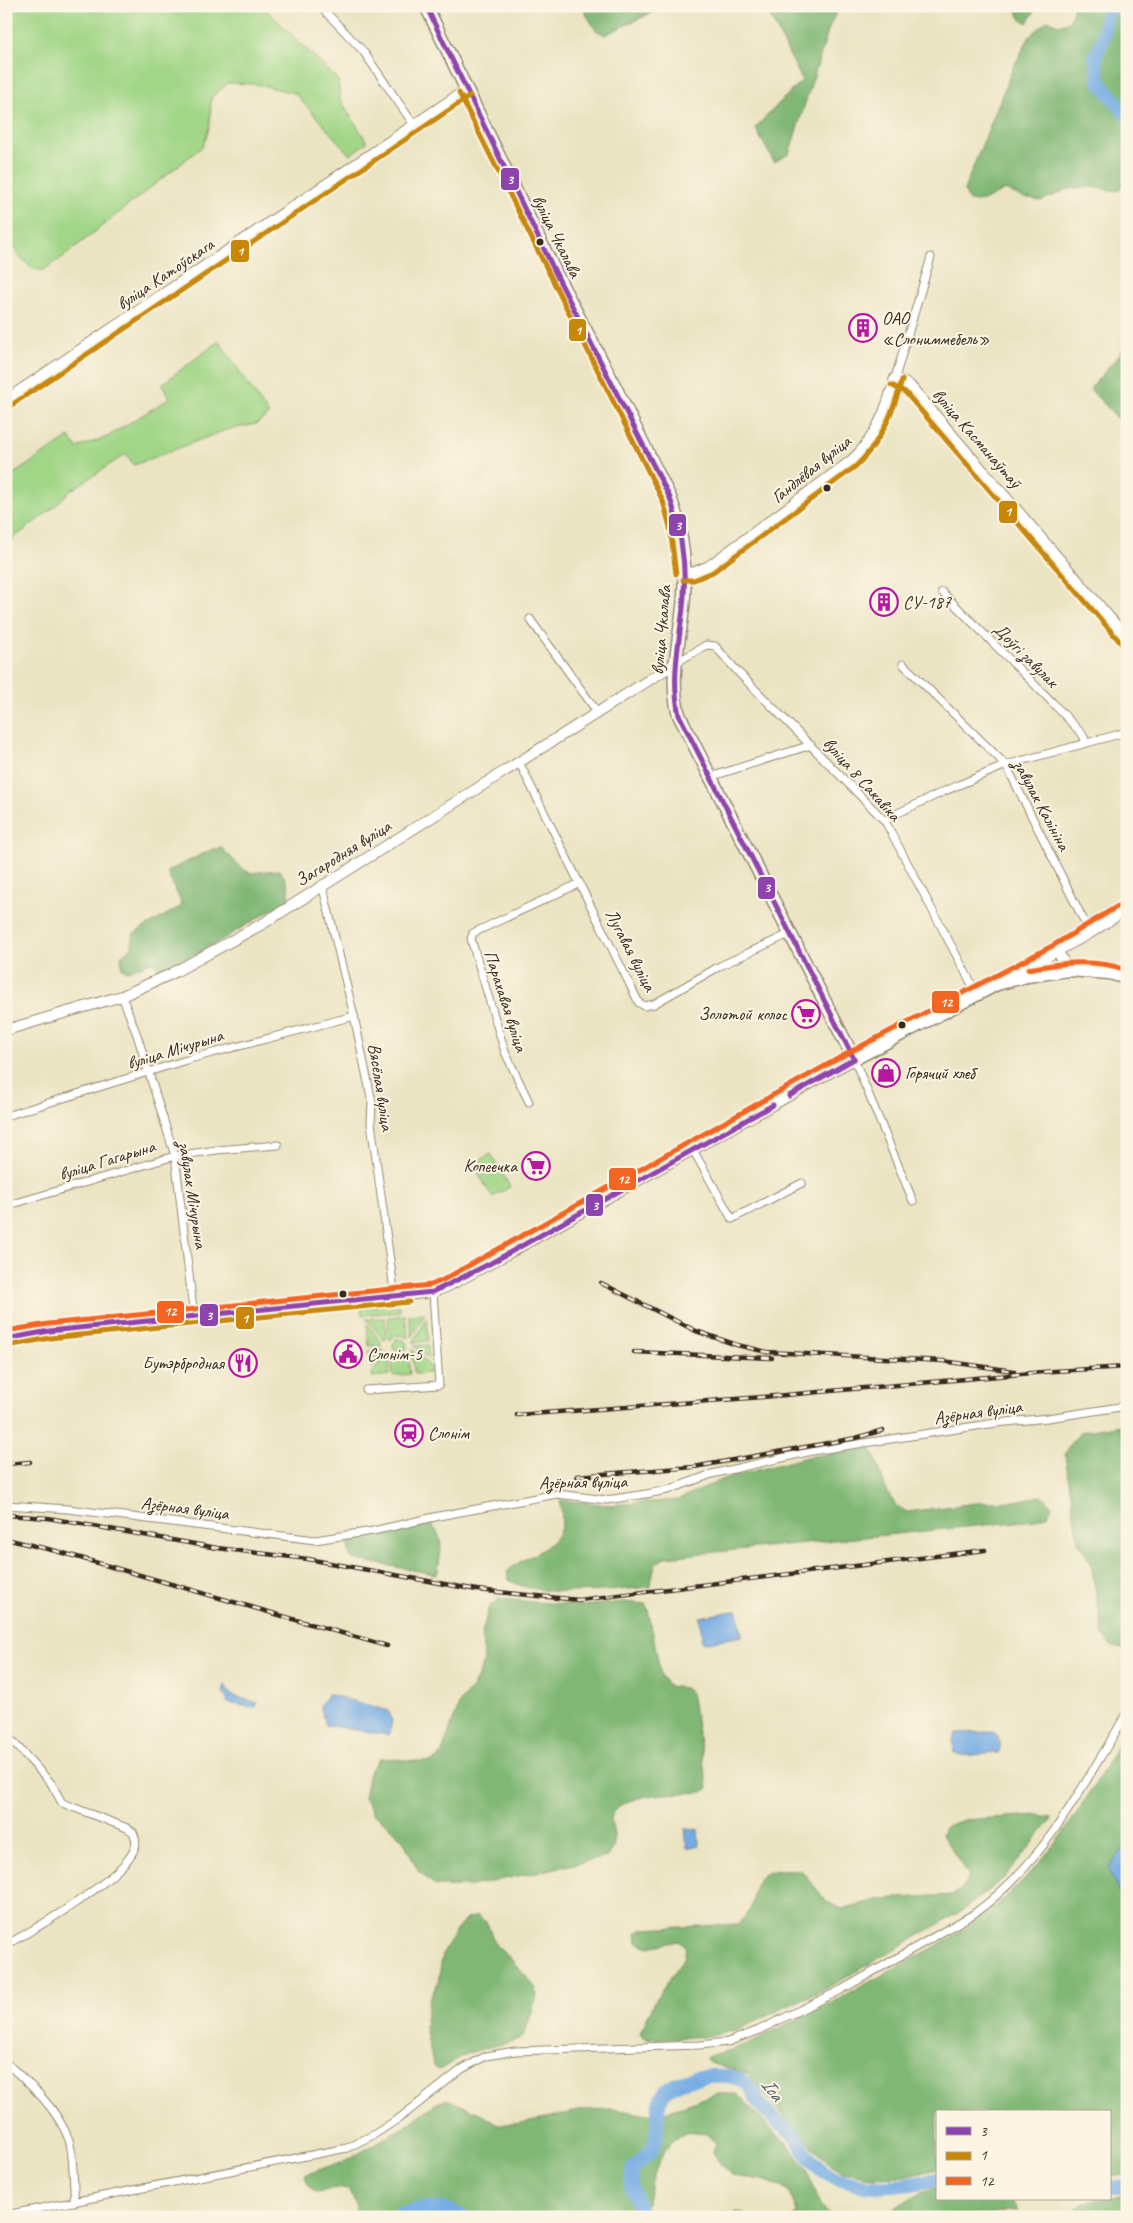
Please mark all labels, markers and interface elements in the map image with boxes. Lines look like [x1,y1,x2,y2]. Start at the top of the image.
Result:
line badge: 3 [500,167,520,191]
text: 3 [507,171,515,188]
street label: вуліца Чкалава [527,191,587,282]
street label: вуліца Катоўскага [112,232,219,315]
unlabelled marker [535,237,545,247]
line badge: 1 [230,239,250,263]
text: 1 [237,243,245,260]
place label: ОАО «Слониммебель» [882,307,990,350]
building icon: ОАО «Слониммебель» [848,313,878,343]
line badge: 1 [568,318,587,342]
text: 1 [575,322,583,339]
street label: вуліца Касманаўтаў [928,384,1027,493]
street label: Гандлёвая вуліца [767,430,856,508]
unlabelled marker [822,483,832,493]
line badge: 1 [998,500,1018,524]
text: 1 [1005,503,1013,520]
line badge: 3 [668,513,687,537]
text: 3 [675,517,683,534]
street label: вуліца Чкалава [646,583,676,676]
building icon: СУ-187 [869,587,899,617]
place label: СУ-187 [903,591,952,613]
street label: Доўгі завулак [988,618,1065,694]
street label: вуліца 8 Сакавіка [818,732,906,826]
street label: завулак Калініна [1007,754,1076,856]
street label: Загародняя вуліца [291,814,396,891]
line badge: 3 [757,876,776,900]
text: 3 [764,879,772,896]
street label: Лугавая вуліца [601,905,662,996]
street label: Парахавая вуліца [479,948,533,1056]
line badge: 12 [931,990,960,1014]
text: 12 [940,994,954,1011]
supermarket icon: Золотой колос [791,999,821,1029]
place label: Золотой колос [699,1003,788,1025]
unlabelled marker [897,1020,907,1030]
street label: вуліца Мічурына [124,1024,227,1074]
street label: Вясёлая вуліца [363,1042,399,1133]
shop icon: Горячий хлеб [871,1058,901,1088]
place label: Горячий хлеб [905,1062,978,1084]
street label: вуліца Гагарына [56,1135,159,1185]
street label: завулак Мічурына [172,1138,212,1251]
supermarket icon: Копеечка [521,1151,551,1181]
place label: Копеечка [463,1155,518,1177]
line badge: 12 [608,1167,637,1191]
text: 12 [617,1171,631,1188]
line badge: 3 [585,1193,604,1217]
text: 3 [592,1197,600,1214]
unlabelled marker [338,1289,348,1299]
line badge: 12 [156,1300,185,1324]
text: 12 [164,1303,178,1320]
line badge: 3 [199,1303,219,1327]
line badge: 1 [235,1306,255,1330]
text: 3 [206,1307,214,1324]
text: 1 [242,1310,250,1327]
public building icon: Слонім-5 [333,1339,363,1369]
place label: Слонім-5 [367,1343,423,1365]
restaurant icon: Бутэрбродная [228,1348,258,1378]
place label: Бутэрбродная [143,1352,226,1374]
street label: Азёрная вуліца [933,1395,1025,1430]
station icon: Слонім [394,1418,424,1448]
place label: Слонім [428,1422,471,1444]
street label: Азёрная вуліца [539,1470,629,1495]
street label: Азёрная вуліца [140,1492,231,1525]
water label: Іса [756,2073,790,2107]
legend [936,2110,1110,2200]
text: 3 [980,2122,988,2141]
text: 1 [980,2146,988,2165]
text: 12 [980,2172,995,2191]

